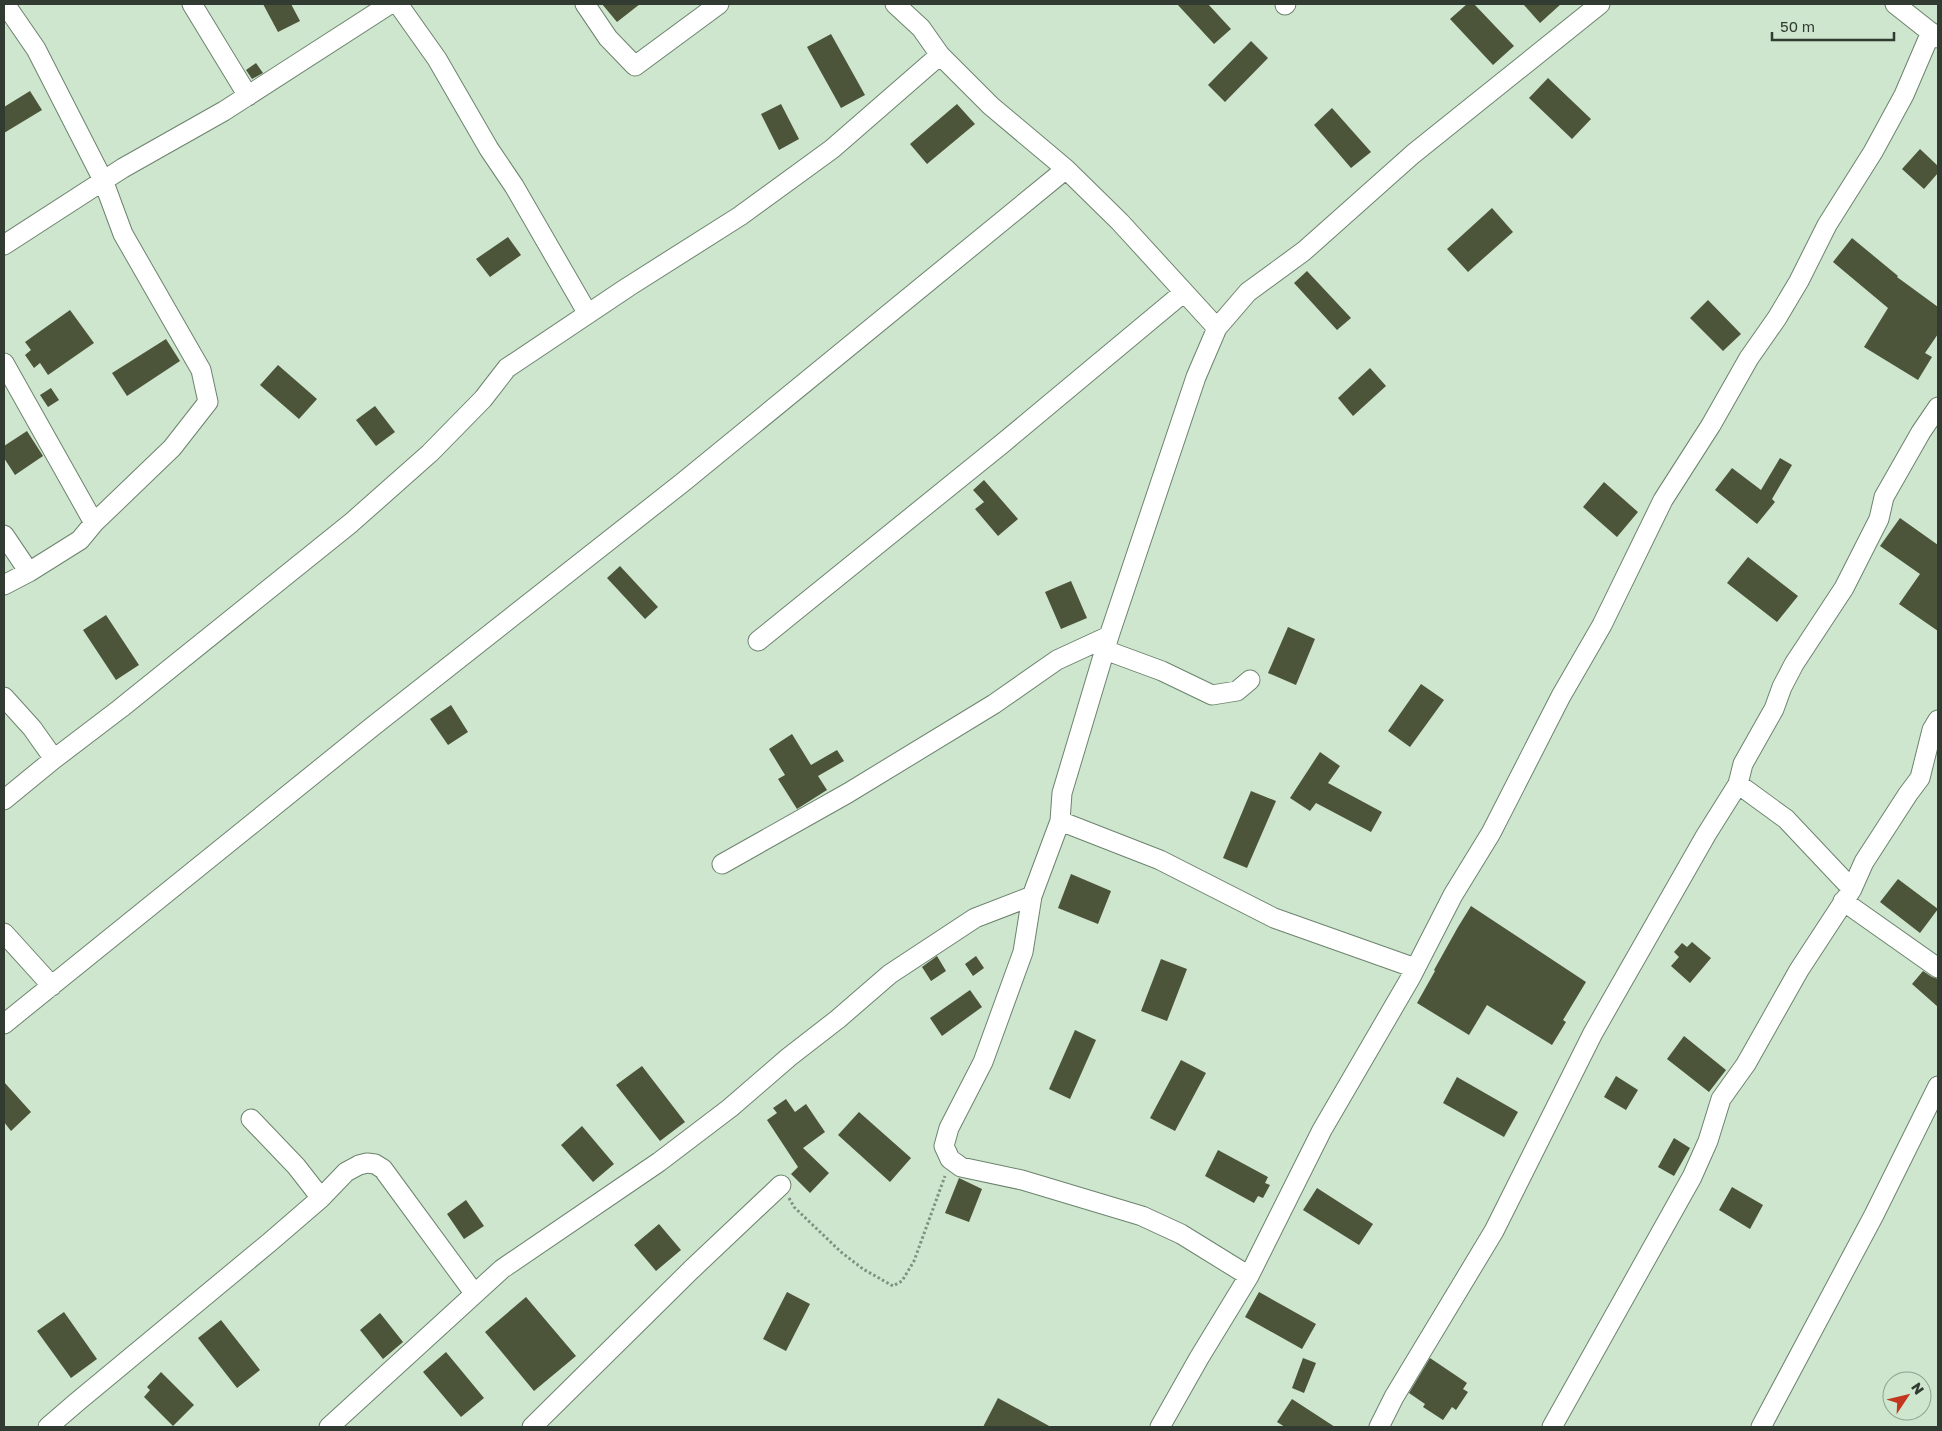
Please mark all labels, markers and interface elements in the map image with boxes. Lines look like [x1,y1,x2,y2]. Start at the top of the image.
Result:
scale bar [1772,10,1894,42]
text: 50 m [1780,17,1815,35]
north arrow [1882,1371,1932,1421]
text: N [1908,1379,1928,1397]

